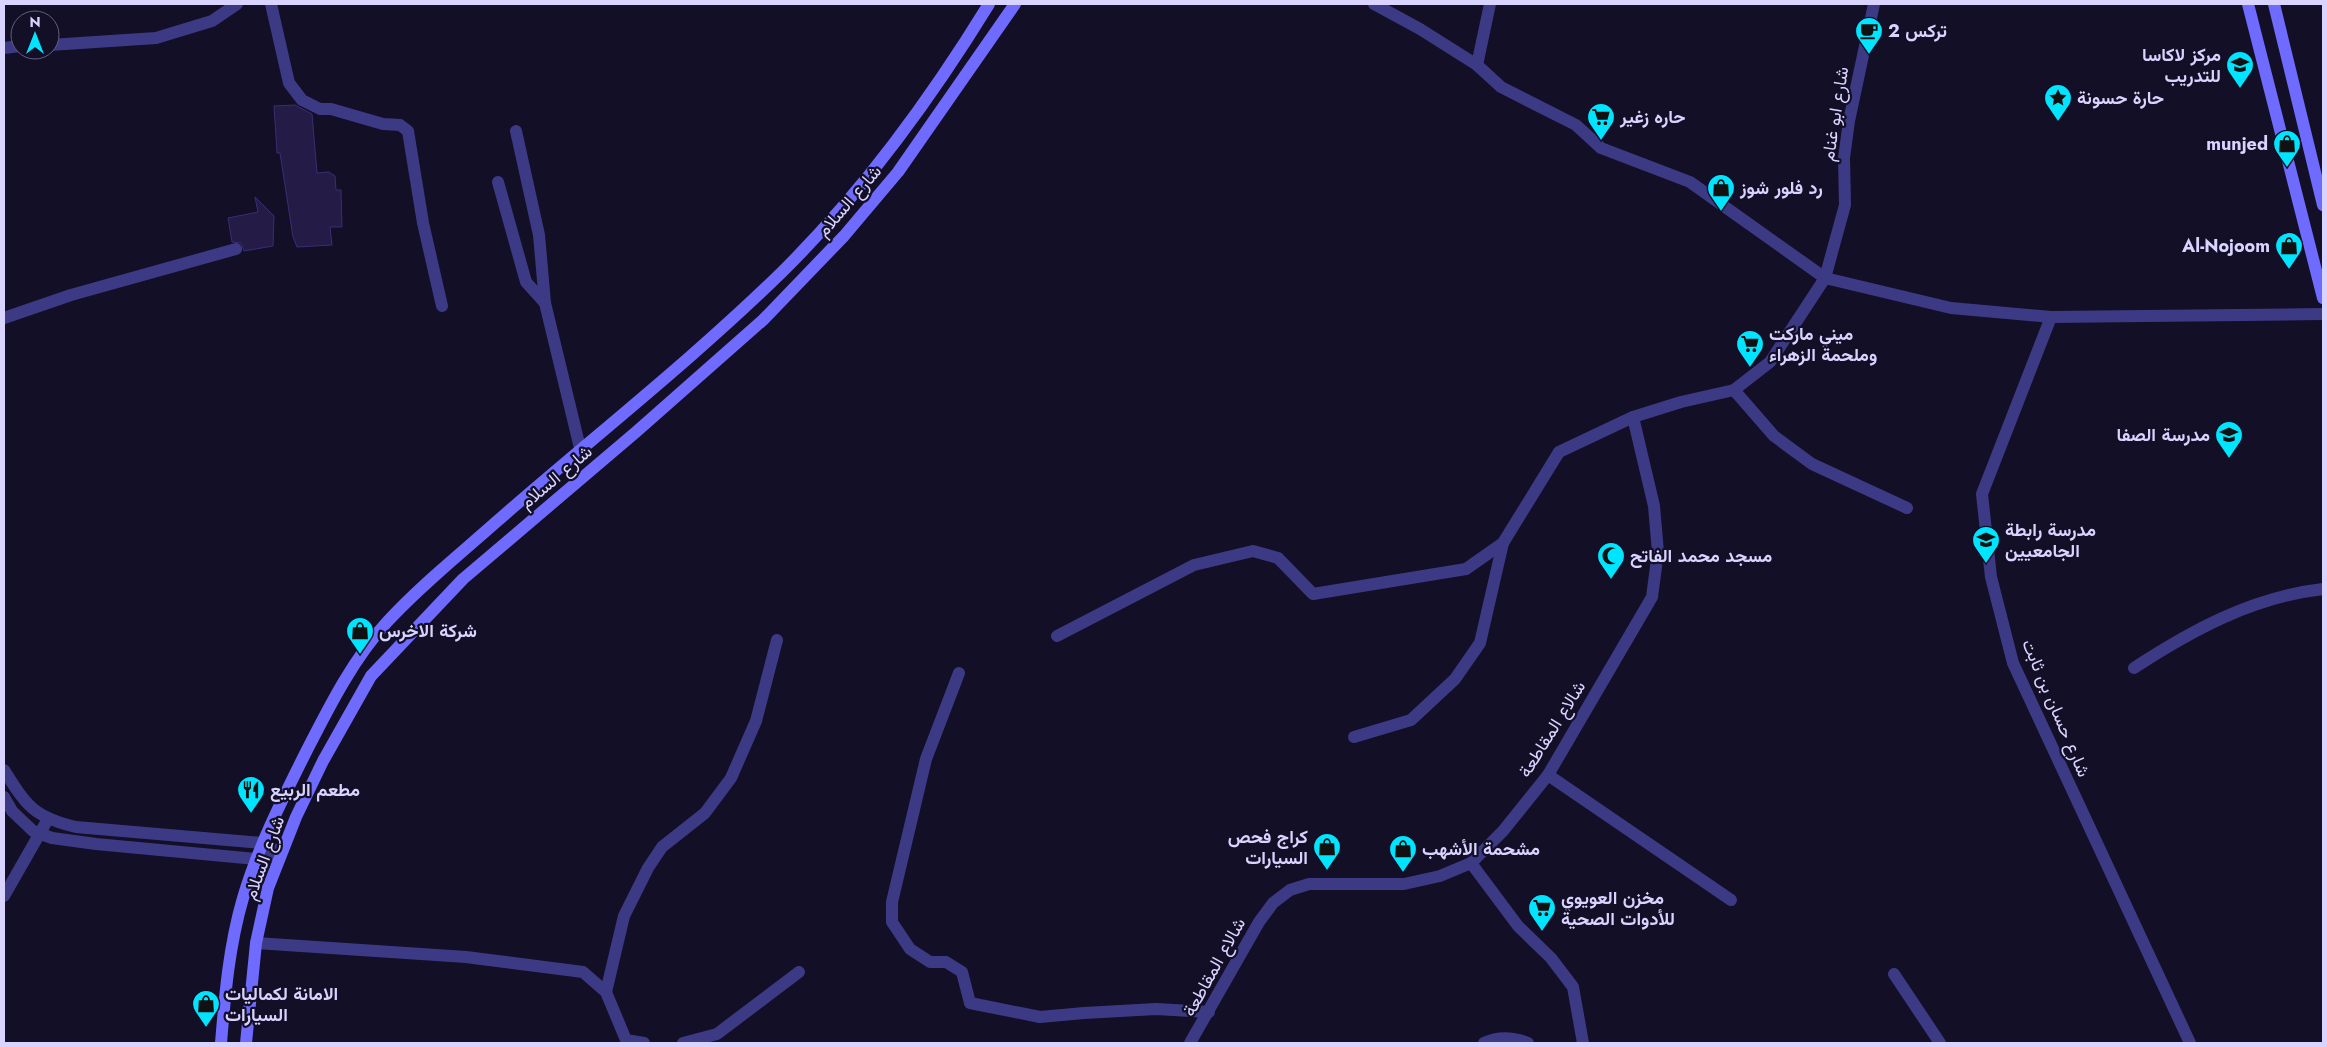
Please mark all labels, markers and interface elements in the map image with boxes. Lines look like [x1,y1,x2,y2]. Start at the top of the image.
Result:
north arrow [10,10,60,60]
text: N [29,12,41,32]
cafe icon: تركس 2 [1854,16,1884,55]
place label: تركس 2 [1888,18,1947,44]
place label: مركز لاكاسا للتدريب [2142,42,2221,89]
school or university icon: مركز لاكاسا للتدريب [2225,50,2255,89]
street label: شارع ابو غنام [1815,65,1855,163]
place icon: حارة حسونة [2043,83,2073,122]
place label: حارة حسونة [2077,85,2164,111]
supermarket icon: حاره زغير [1586,102,1616,141]
place label: حاره زغير [1619,104,1685,130]
shop icon: munjed [2272,129,2302,168]
place label: munjed [2206,131,2268,157]
street label: شارع السلام [810,159,888,243]
shop icon: رد فلور شوز [1706,173,1736,212]
place label: رد فلور شوز [1739,175,1823,201]
shop icon: Al-Nojoom [2274,231,2304,270]
place label: Al-Nojoom [2181,233,2270,259]
place label: ميني ماركت وملحمة الزهراء [1769,321,1877,368]
supermarket icon: ميني ماركت وملحمة الزهراء [1735,329,1765,368]
school or university icon: مدرسة الصفا [2214,420,2244,459]
place label: مدرسة الصفا [2117,422,2210,448]
street label: شارع السلام [514,439,598,515]
place label: مدرسة رابطة الجامعيين [2005,517,2096,564]
school or university icon: مدرسة رابطة الجامعيين [1971,525,2001,564]
mosque icon: مسجد محمد الفاتح [1596,541,1626,580]
place label: مسجد محمد الفاتح [1630,543,1772,569]
shop icon: شركة الاخرس [345,616,375,655]
place label: شركة الاخرس [379,618,477,644]
street label: شارع حسان بن ثابت [2015,635,2097,781]
street label: شالاع المقاطعة [1512,676,1592,782]
restaurant icon: مطعم الربيع [236,775,266,814]
place label: مطعم الربيع [270,777,360,803]
street label: شارع السلام [237,812,291,904]
place label: كراج فحص السيارات [1228,824,1308,871]
shop icon: كراج فحص السيارات [1312,832,1342,871]
shop icon: مشحمة الأشهب [1388,834,1418,873]
place label: مشحمة الأشهب [1422,836,1540,862]
place label: مخزن العويوي للأدوات الصحية [1561,885,1675,932]
supermarket icon: مخزن العويوي للأدوات الصحية [1527,893,1557,932]
street label: شالاع المقاطعة [1176,913,1252,1021]
place label: الامانة لكماليات السيارات [225,981,338,1028]
shop icon: الامانة لكماليات السيارات [191,989,221,1028]

